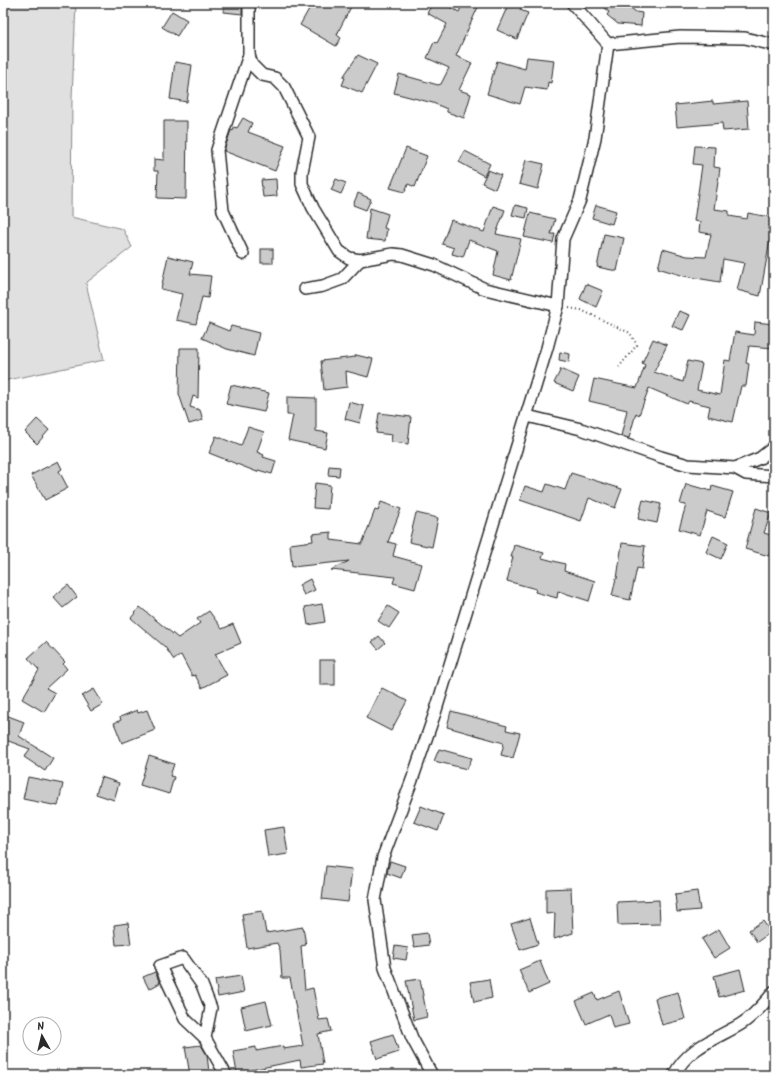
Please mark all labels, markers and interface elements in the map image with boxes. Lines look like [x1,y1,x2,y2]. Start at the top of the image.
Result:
north arrow [22,1016,62,1056]
text: N [36,1018,45,1036]

